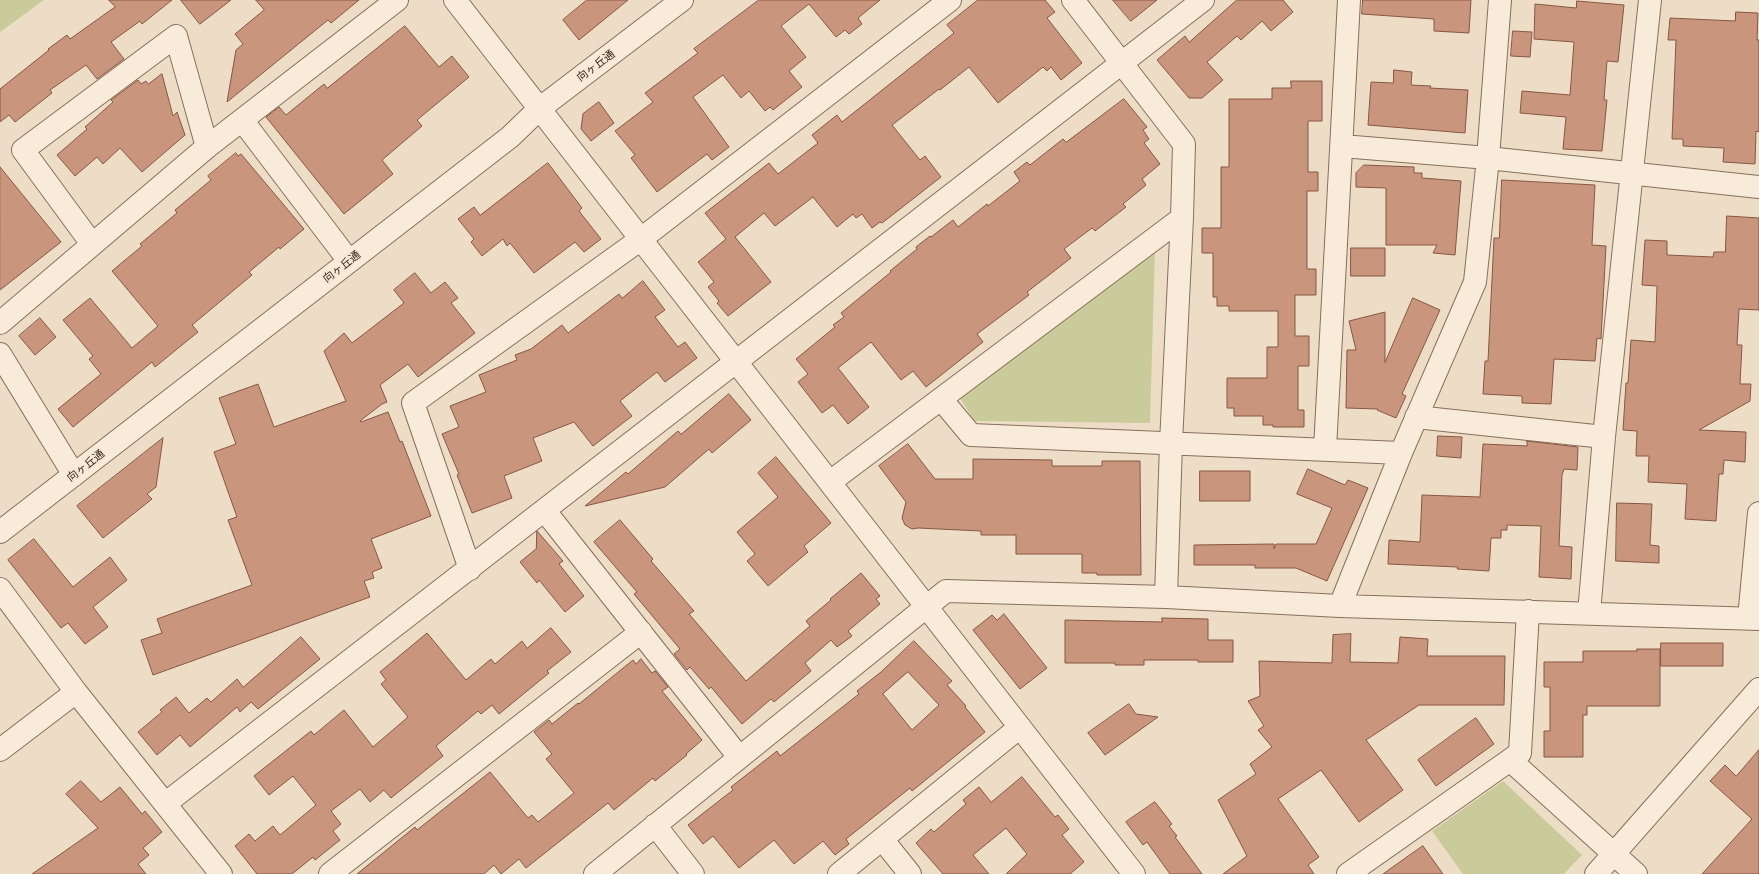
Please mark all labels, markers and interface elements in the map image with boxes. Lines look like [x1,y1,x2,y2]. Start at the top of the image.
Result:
street label: 向ヶ丘通 [574,47,618,85]
street label: 向ヶ丘通 [321,248,363,286]
street label: 向ヶ丘通 [65,447,107,485]

